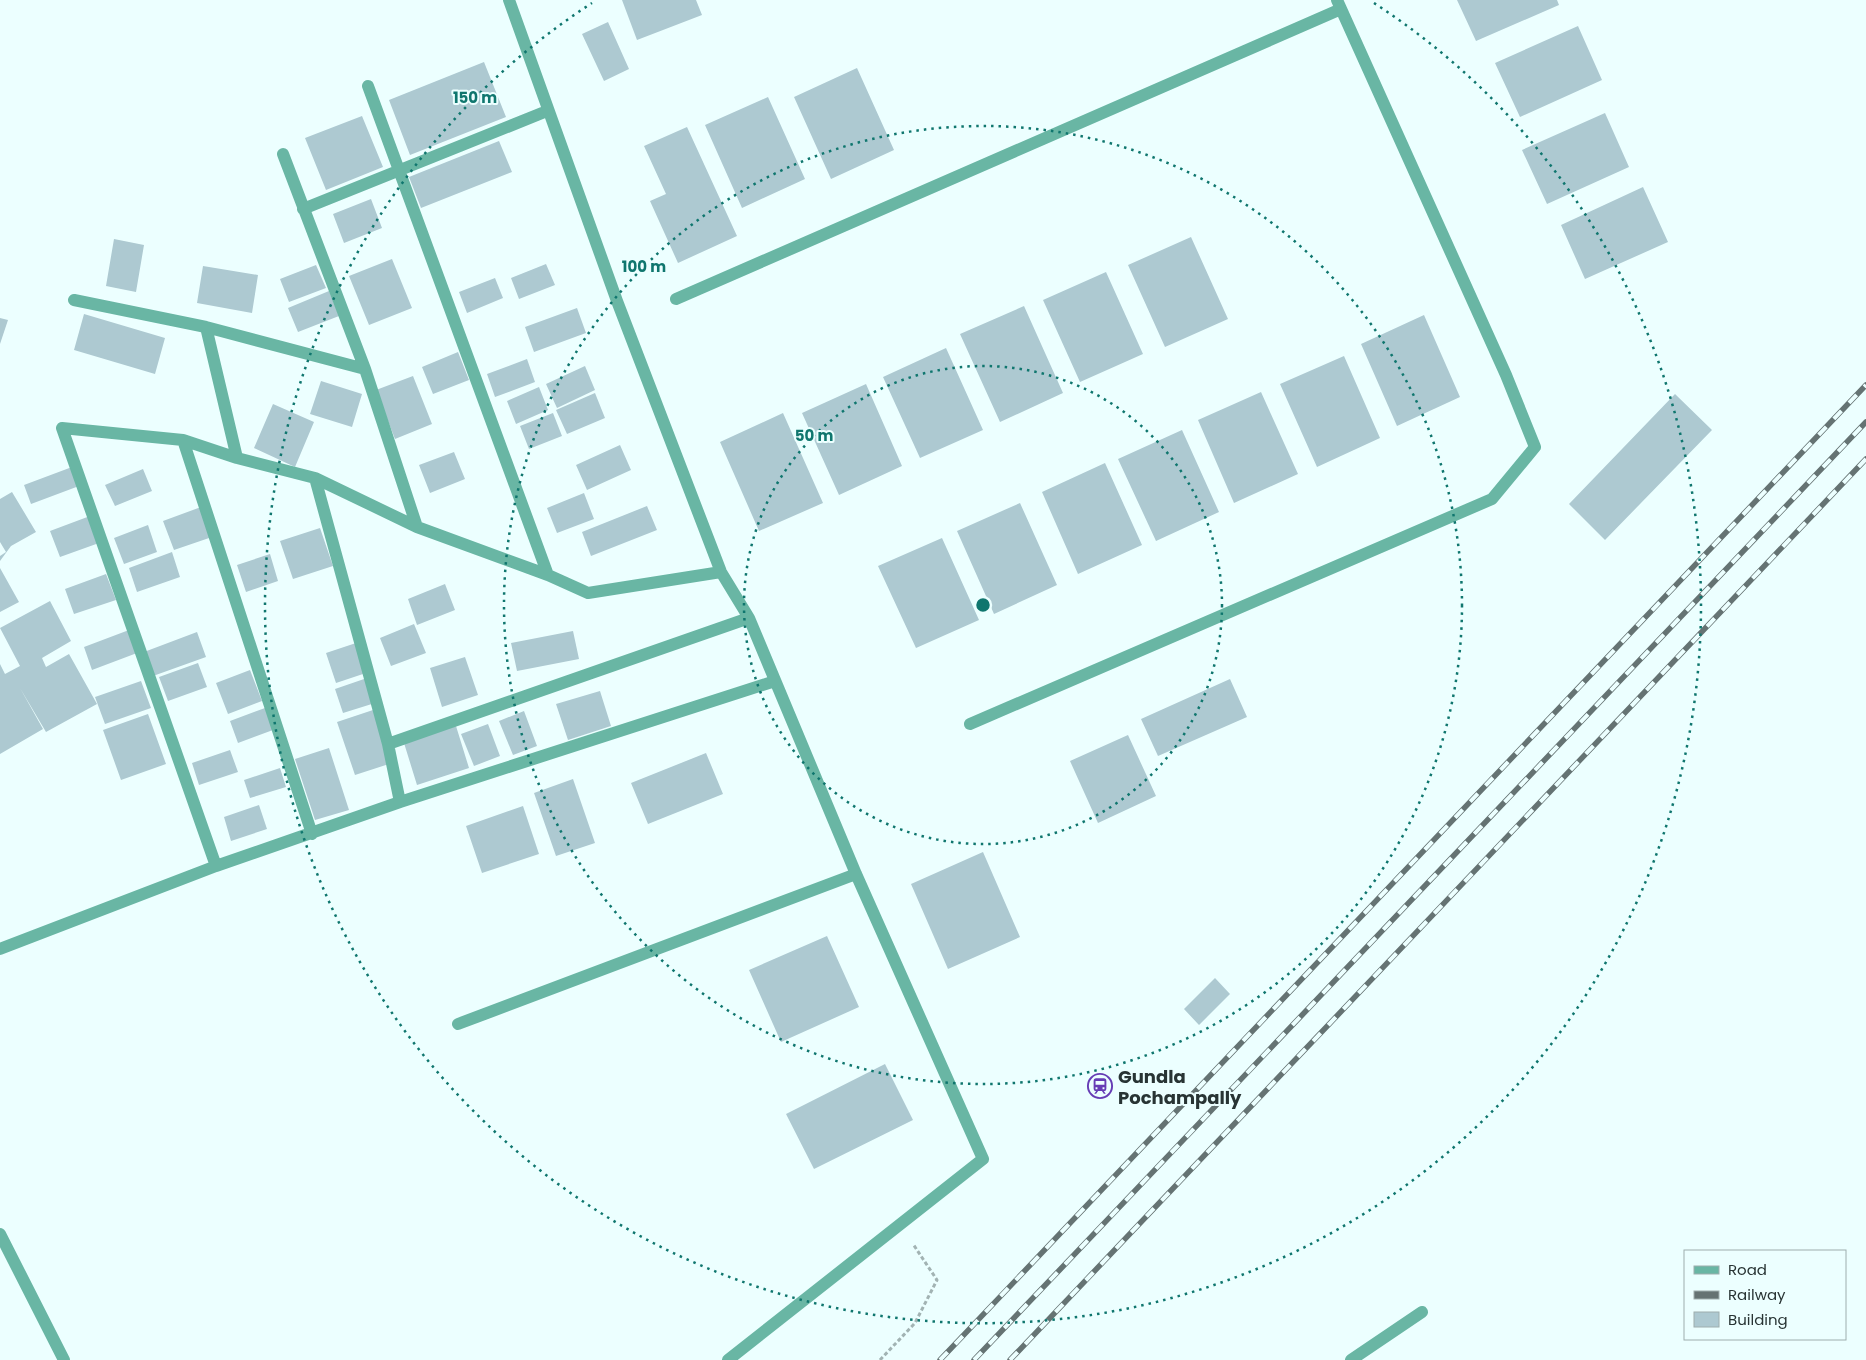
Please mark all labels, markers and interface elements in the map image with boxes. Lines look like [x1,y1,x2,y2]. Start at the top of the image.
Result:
text: 150 m [453,87,497,108]
text: 100 m [622,256,666,277]
text: 50 m [795,425,833,446]
centre of rings [974,596,992,614]
place label: Gundla Pochampally [1118,1064,1242,1110]
station icon: Gundla Pochampally [1087,1073,1113,1099]
legend [1684,1250,1846,1340]
text: Road [1728,1259,1767,1280]
text: Railway [1728,1284,1786,1305]
text: Building [1728,1309,1788,1330]

